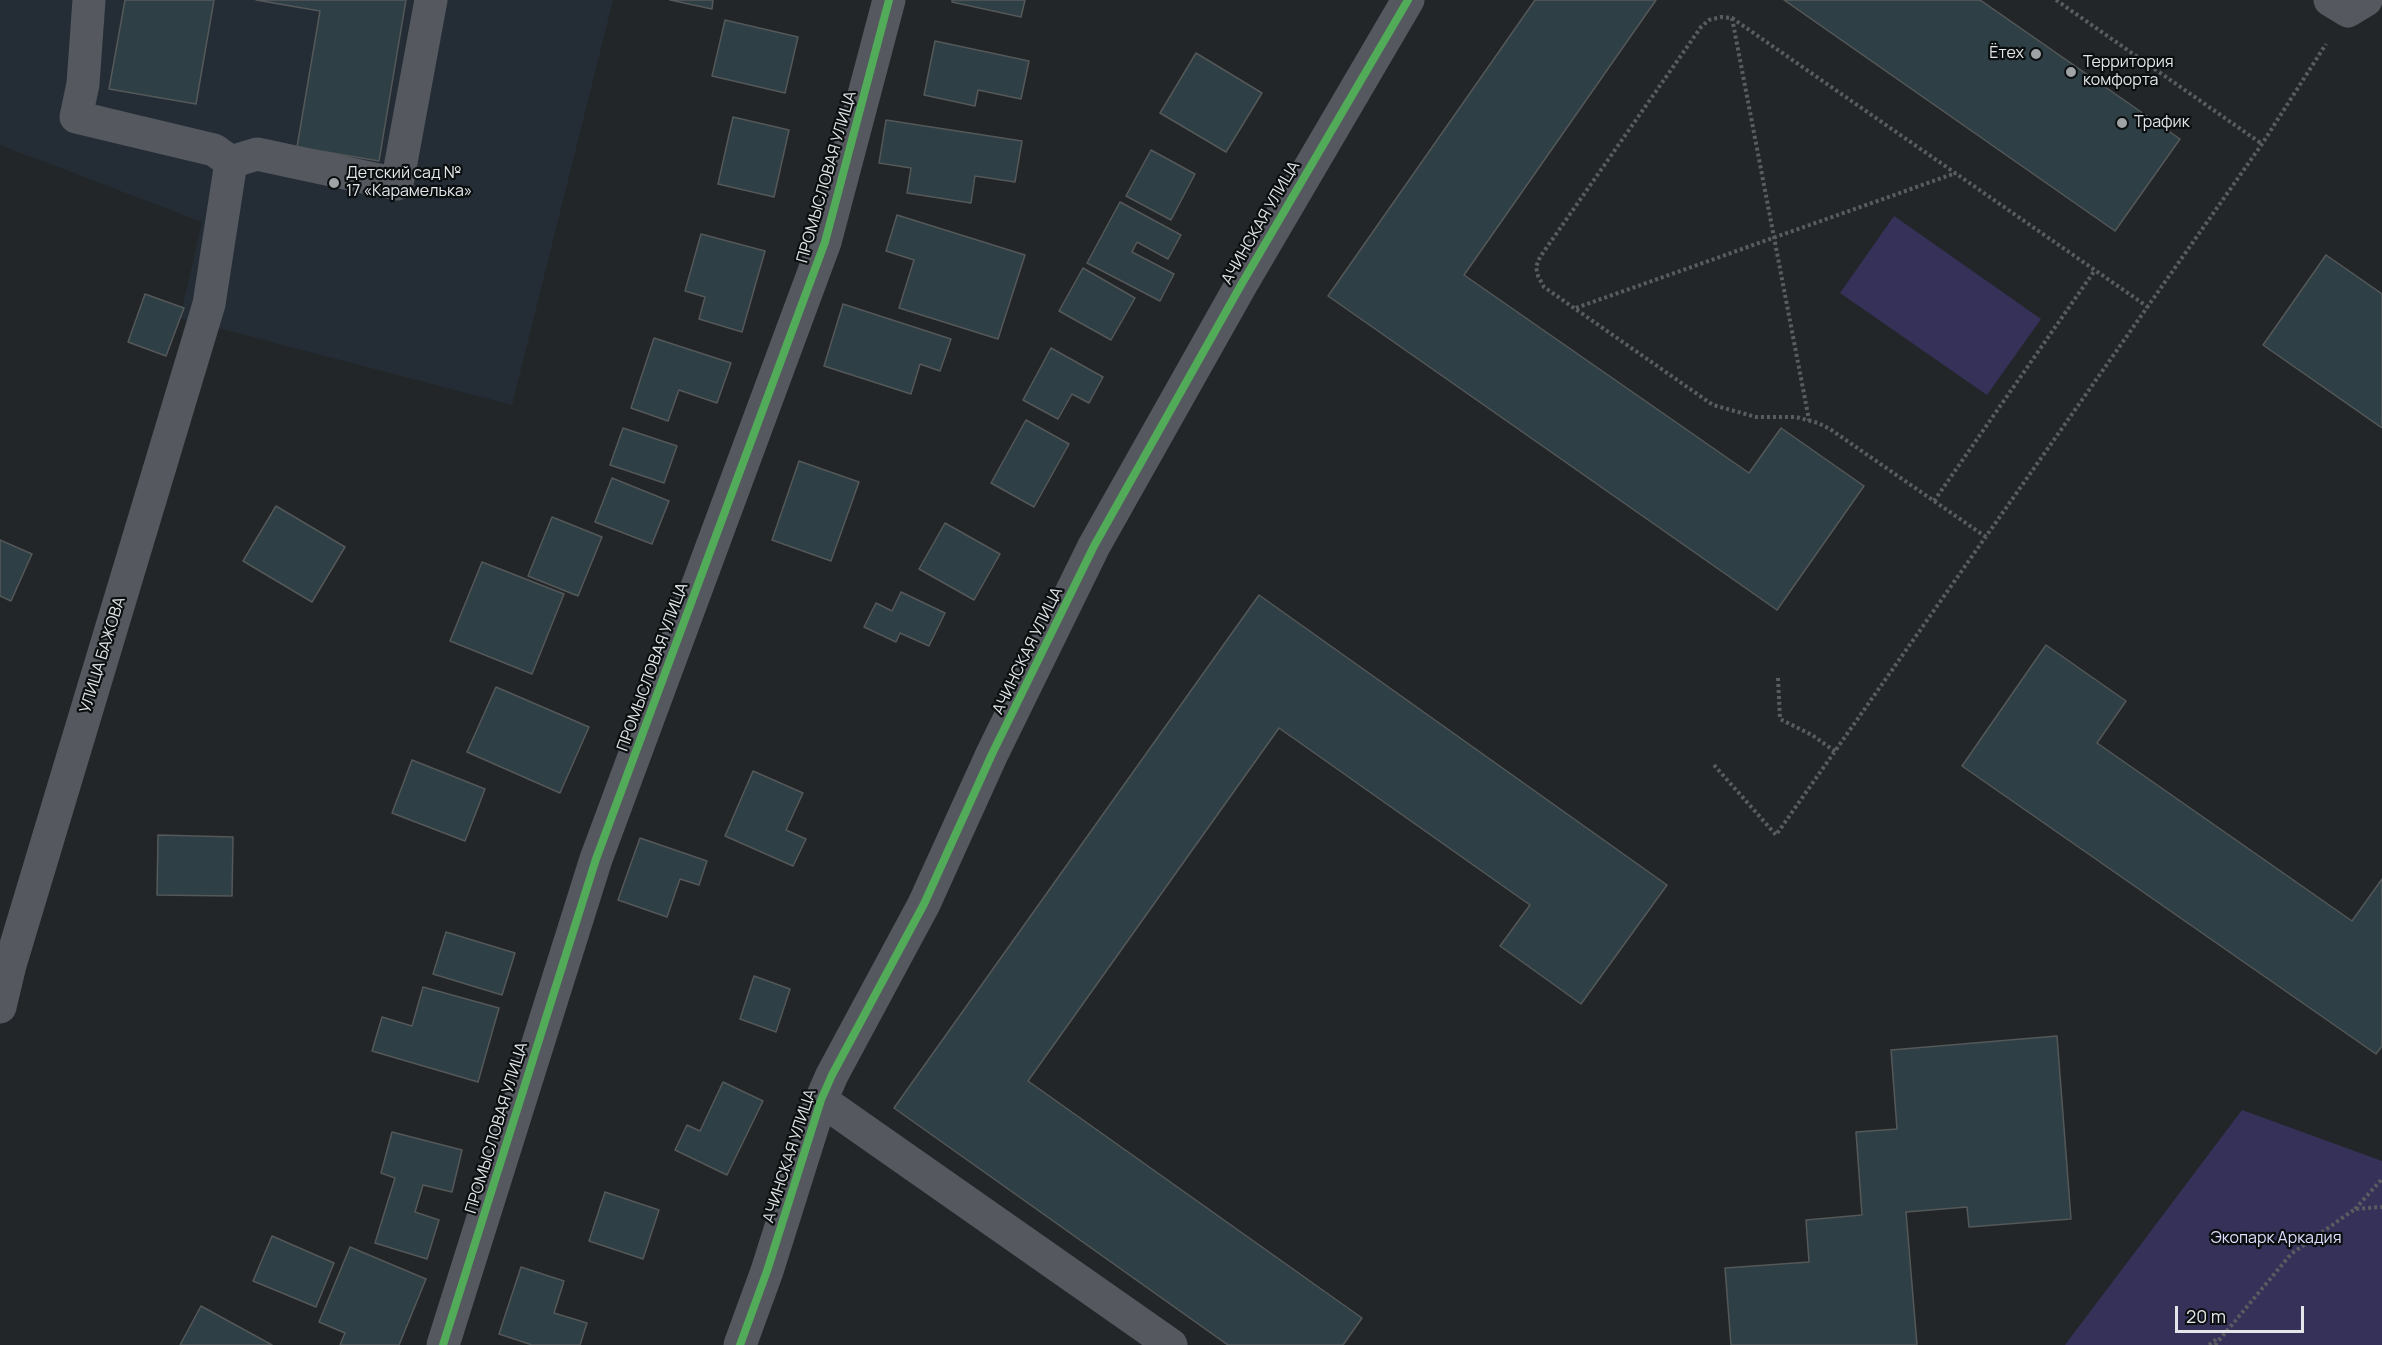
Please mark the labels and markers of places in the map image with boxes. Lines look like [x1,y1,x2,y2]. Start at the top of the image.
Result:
place label: Ётех [1989,44,2024,64]
marker: Ётех [2029,47,2043,61]
place label: Территория комфорта [2083,53,2174,91]
marker: Территория комфорта [2064,65,2078,79]
place label: Трафик [2134,113,2190,133]
marker: Трафик [2115,116,2129,130]
place label: Детский сад № 17 «Карамелька» [346,164,472,202]
marker: Детский сад № 17 «Карамелька» [327,176,341,190]

